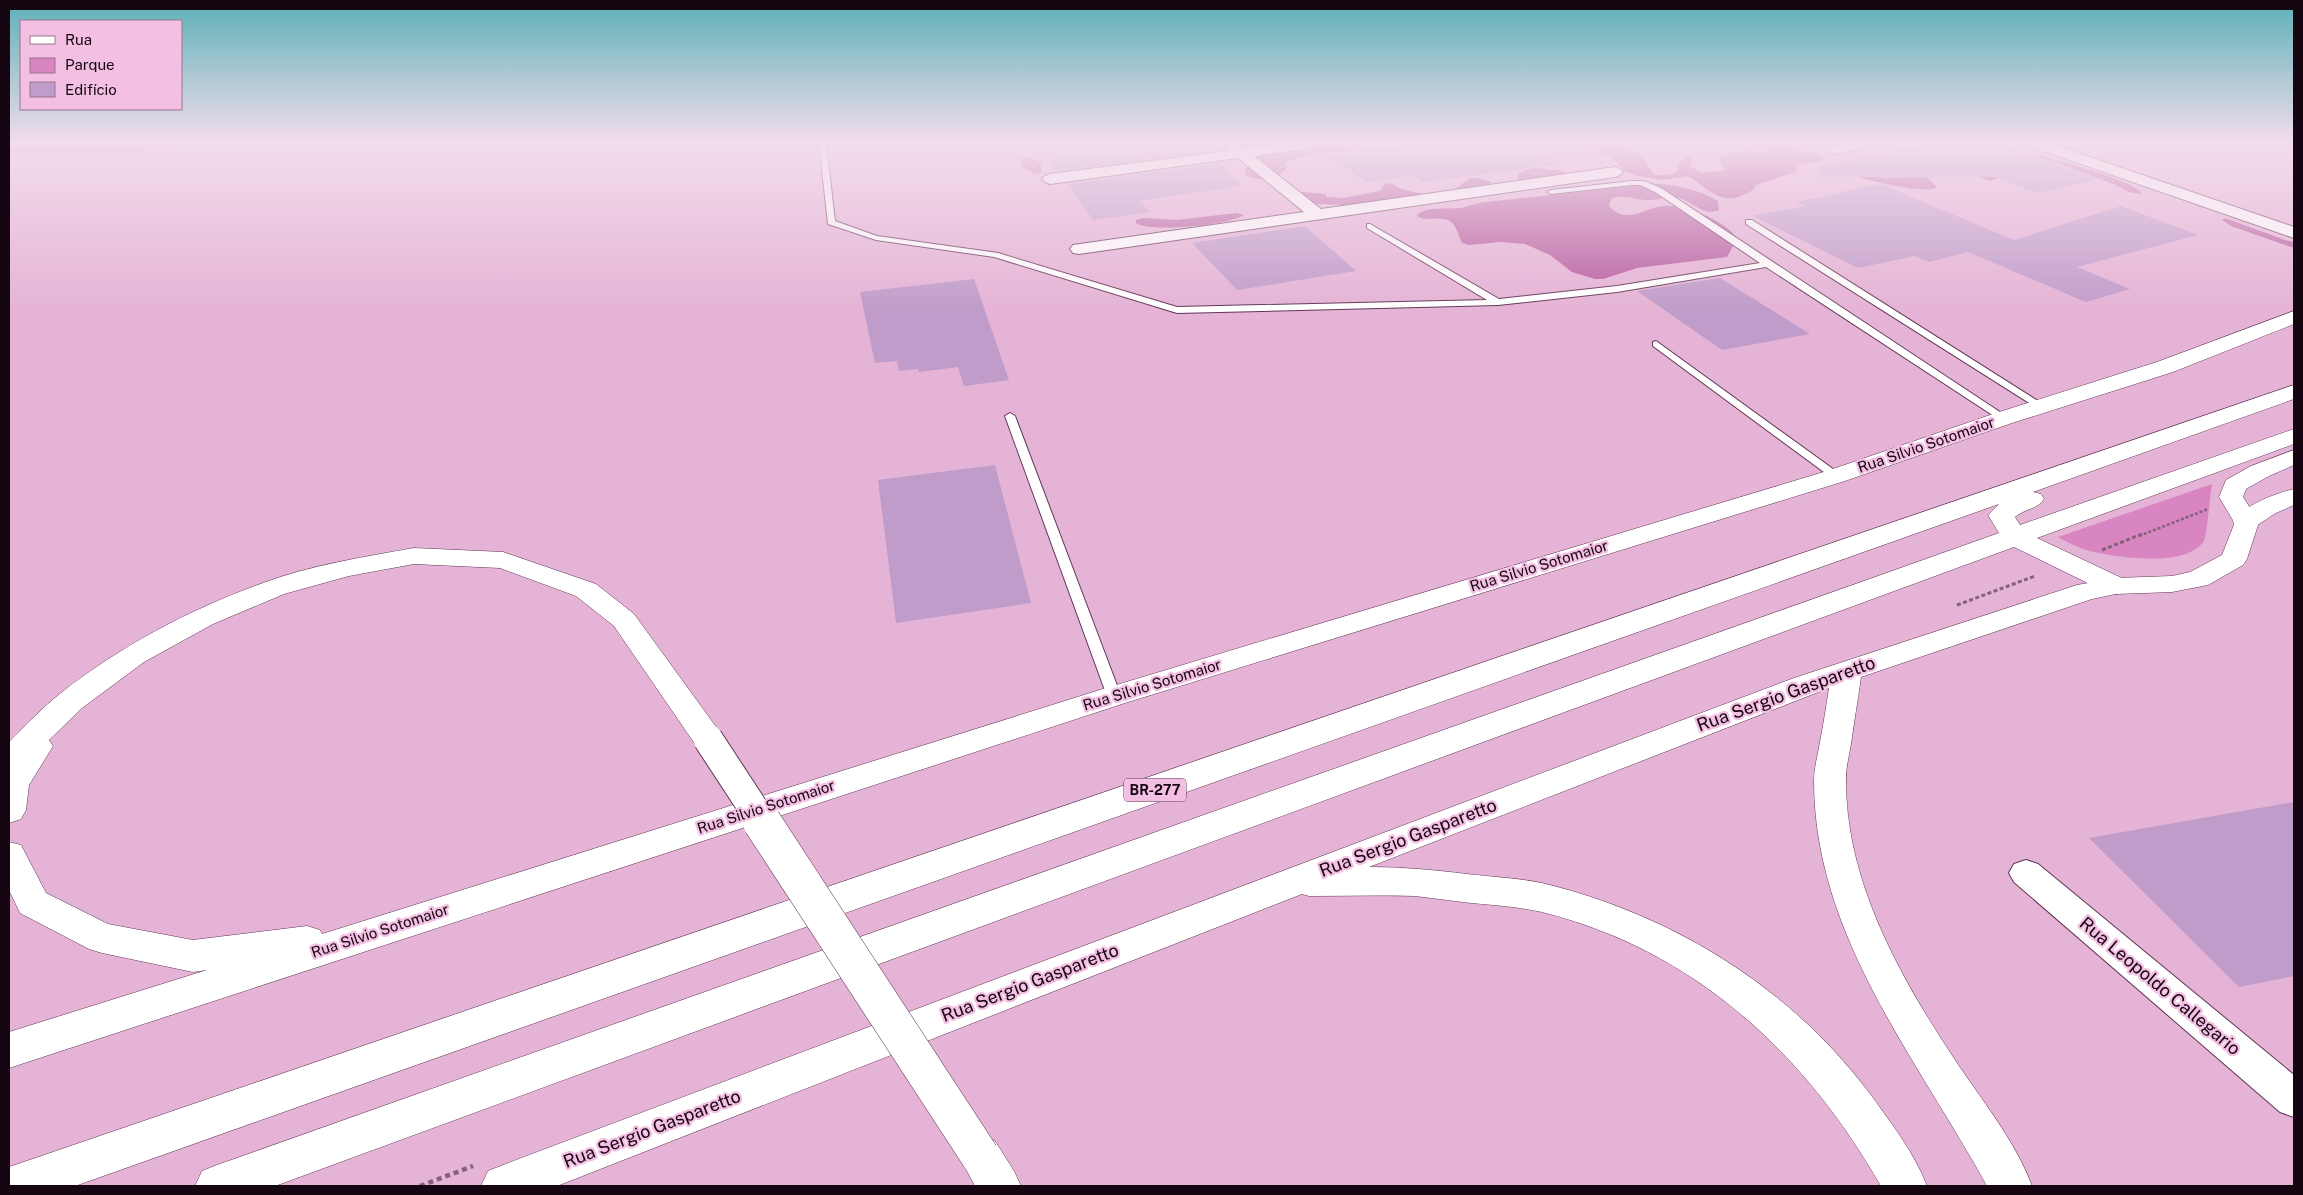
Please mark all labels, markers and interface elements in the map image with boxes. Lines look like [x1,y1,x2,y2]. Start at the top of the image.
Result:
legend [20,20,182,110]
text: Rua [65,31,92,48]
text: Parque [65,56,115,73]
text: Edifício [65,81,117,98]
street label: Rua Silvio Sotomaior [1855,413,1997,476]
street label: Rua Silvio Sotomaior [1468,536,1610,595]
street label: Rua Sergio Gasparetto [1694,651,1878,736]
street label: Rua Silvio Sotomaior [1081,655,1223,714]
street label: Rua Silvio Sotomaior [695,776,837,837]
road number: BR-277 [1124,778,1186,802]
street label: Rua Sergio Gasparetto [1316,794,1500,881]
street label: Rua Silvio Sotomaior [309,900,451,961]
street label: Rua Leopoldo Callegario [2076,912,2245,1059]
street label: Rua Sergio Gasparetto [938,939,1122,1026]
street label: Rua Sergio Gasparetto [560,1085,744,1172]

